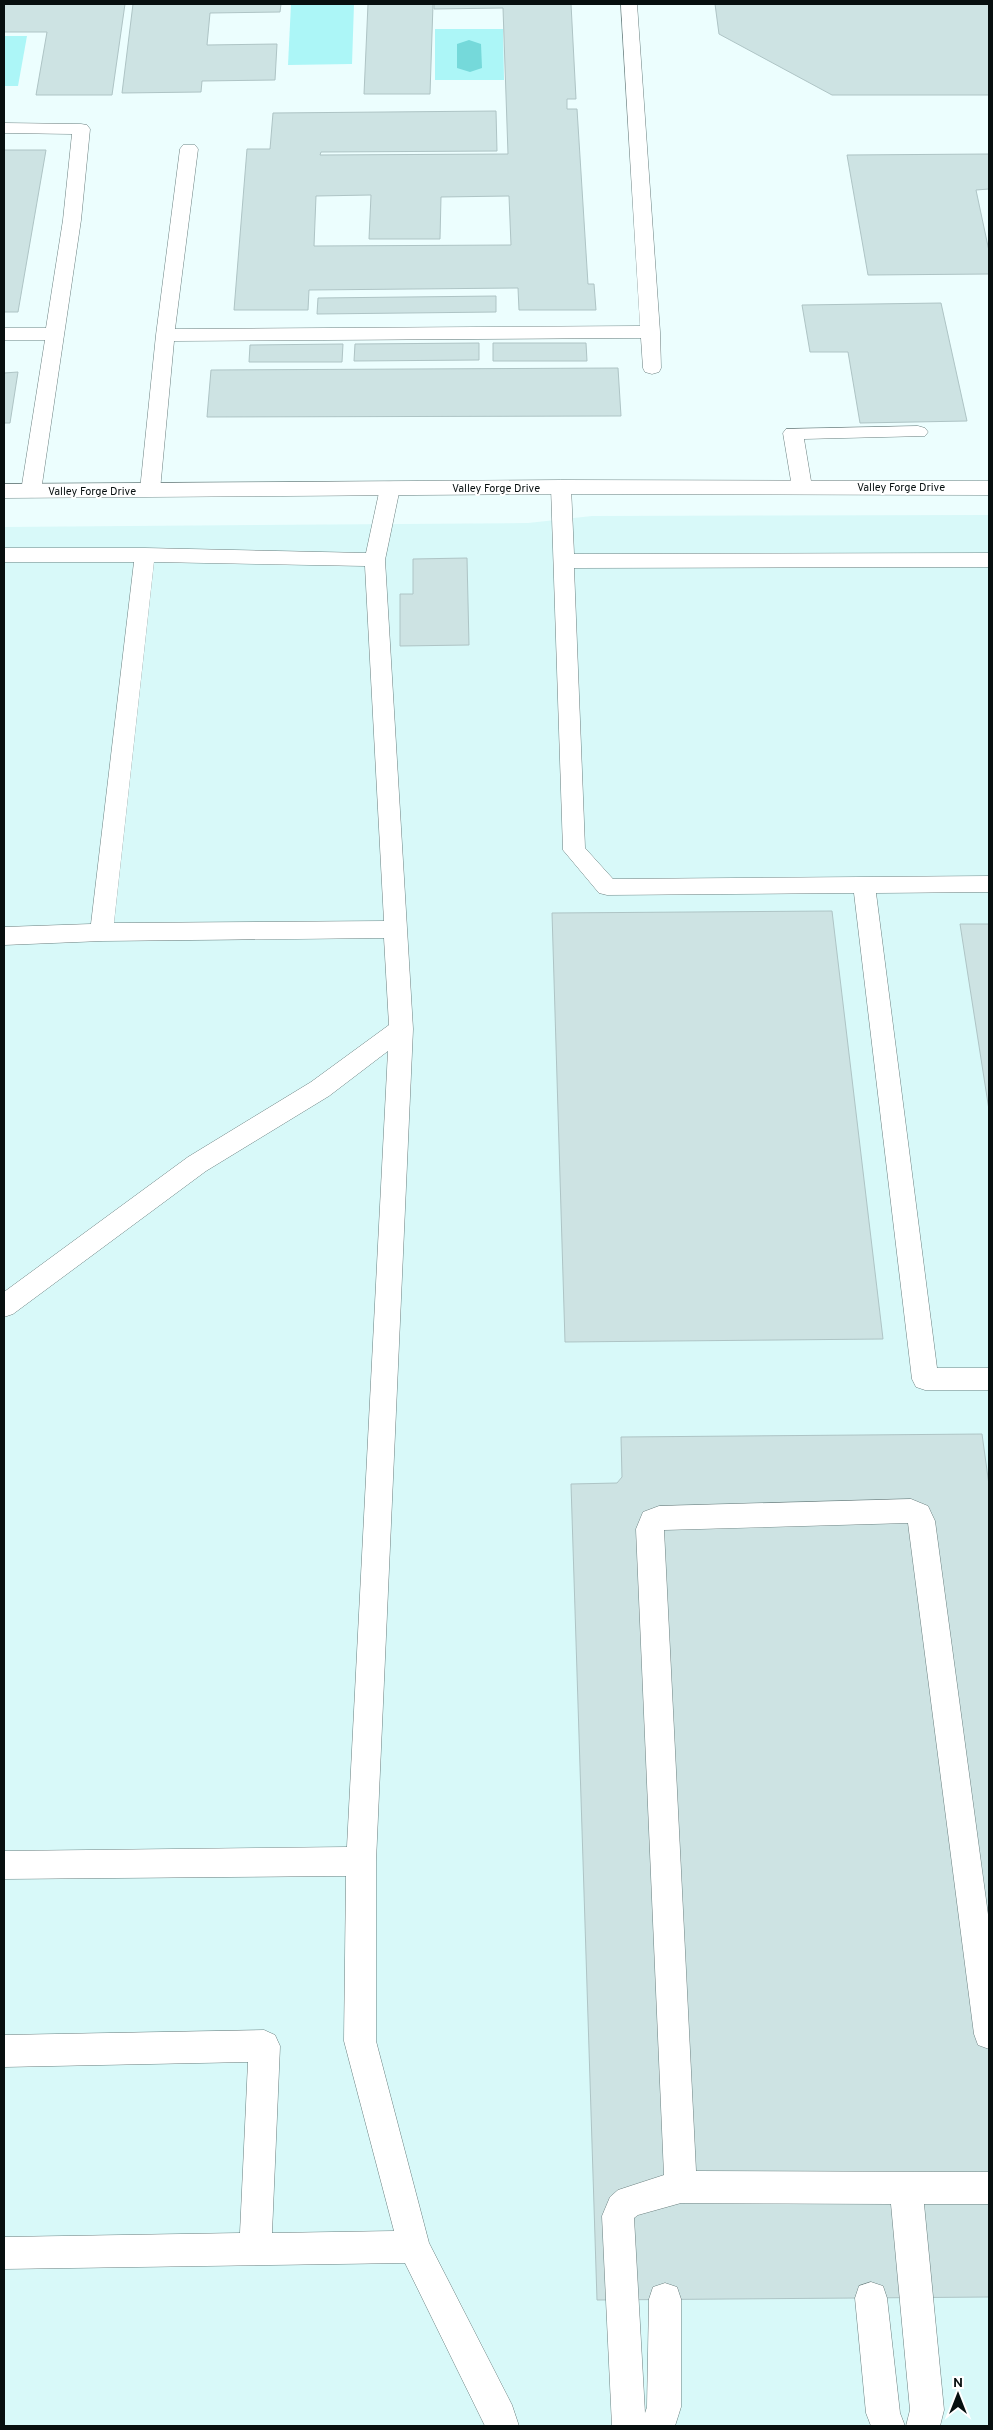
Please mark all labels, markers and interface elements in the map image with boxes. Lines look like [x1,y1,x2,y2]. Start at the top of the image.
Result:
street label: Valley Forge Drive [857,481,945,495]
street label: Valley Forge Drive [452,482,540,496]
street label: Valley Forge Drive [48,485,136,499]
north arrow [933,2370,983,2420]
text: N [953,2375,963,2392]

